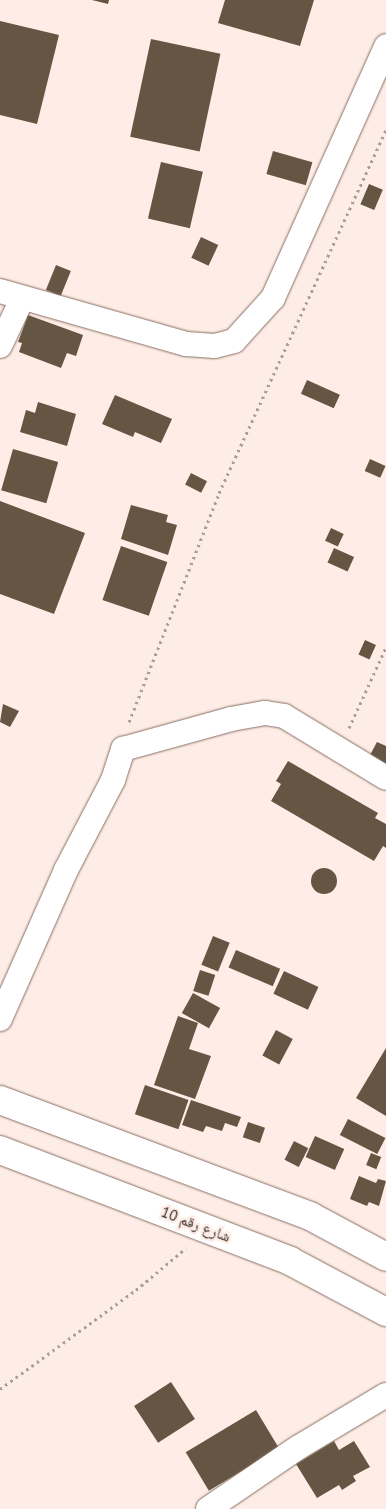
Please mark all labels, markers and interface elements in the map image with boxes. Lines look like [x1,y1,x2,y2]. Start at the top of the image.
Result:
street label: شارع رقم 10 [159,1203,233,1245]

